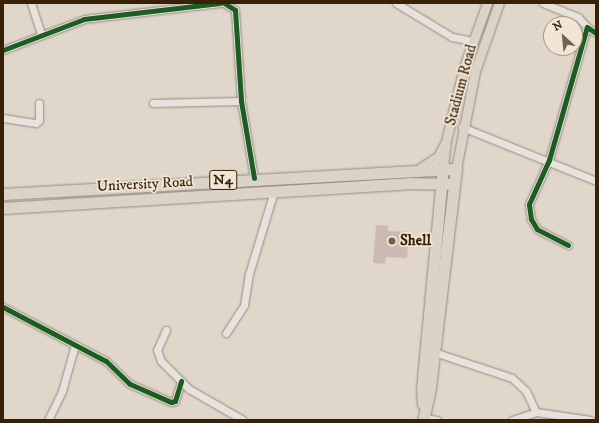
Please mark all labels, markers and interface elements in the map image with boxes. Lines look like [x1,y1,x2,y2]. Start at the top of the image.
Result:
north arrow [543,16,583,56]
text: N [551,18,565,34]
street label: Stadium Road [442,43,480,127]
road number: N4 [209,168,237,192]
street label: University Road [96,172,194,196]
place label: Shell [400,232,431,250]
marker: Shell [387,236,397,246]

